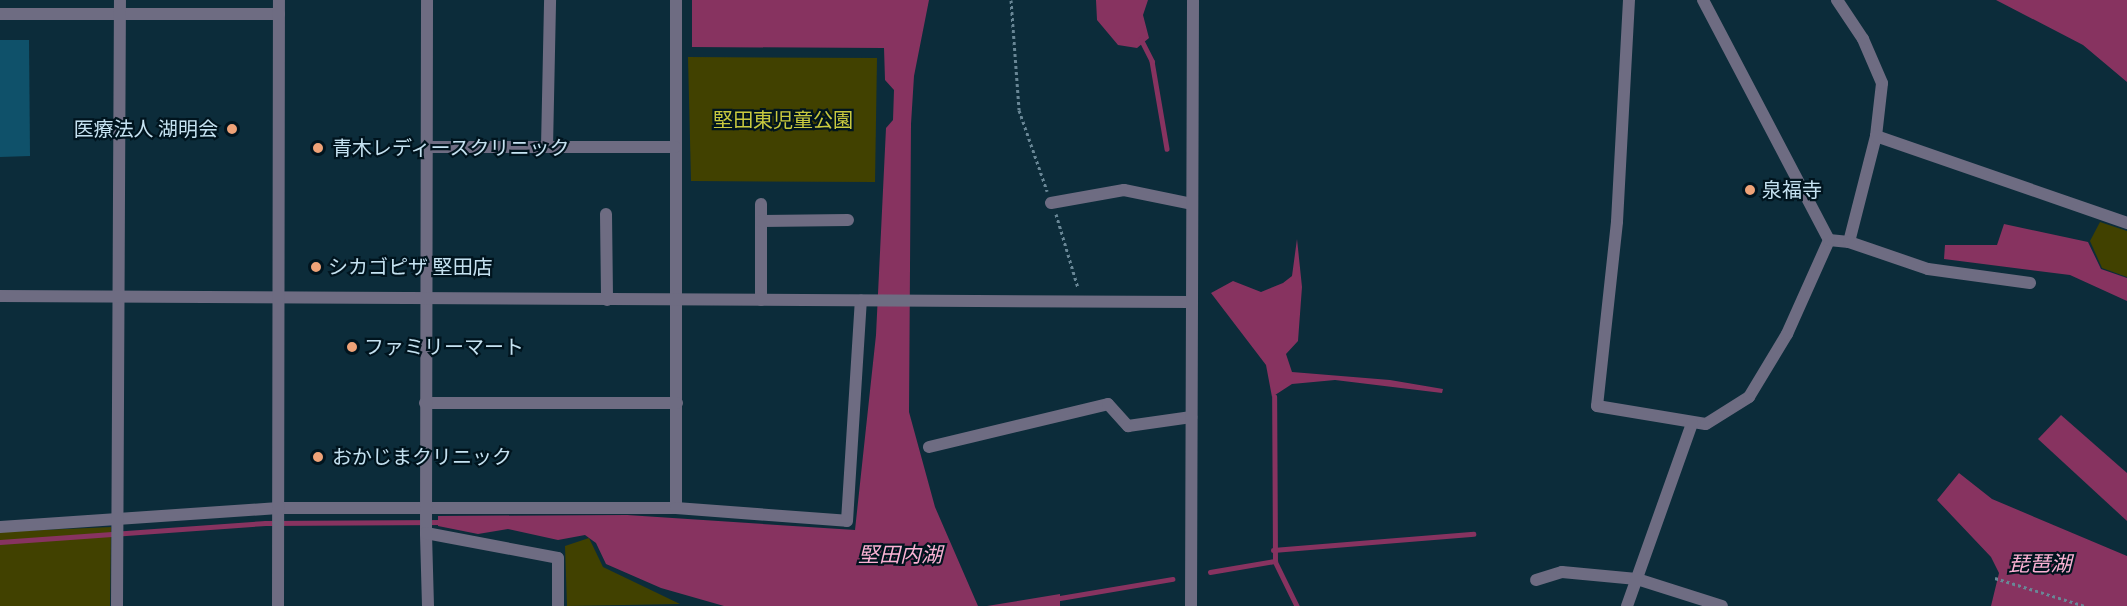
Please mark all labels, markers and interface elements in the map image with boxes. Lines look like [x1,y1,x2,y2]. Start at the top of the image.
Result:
park label: 堅田東児童公園 [713,108,853,132]
place label: 医療法人 湖明会 [74,117,218,141]
marker: 医療法人 湖明会 [223,120,241,138]
place label: 青木レディースクリニック [332,136,572,160]
marker: 青木レディースクリニック [309,139,327,157]
place label: 泉福寺 [1762,178,1822,202]
marker: 泉福寺 [1743,183,1757,197]
place label: シカゴピザ 堅田店 [328,255,492,279]
marker: シカゴピザ 堅田店 [309,260,323,274]
place label: ファミリーマート [364,335,524,359]
marker: ファミリーマート [345,340,359,354]
place label: おかじまクリニック [332,445,512,469]
marker: おかじまクリニック [309,448,327,466]
water label: 堅田内湖 [858,542,942,568]
water label: 琵琶湖 [2009,551,2071,577]

